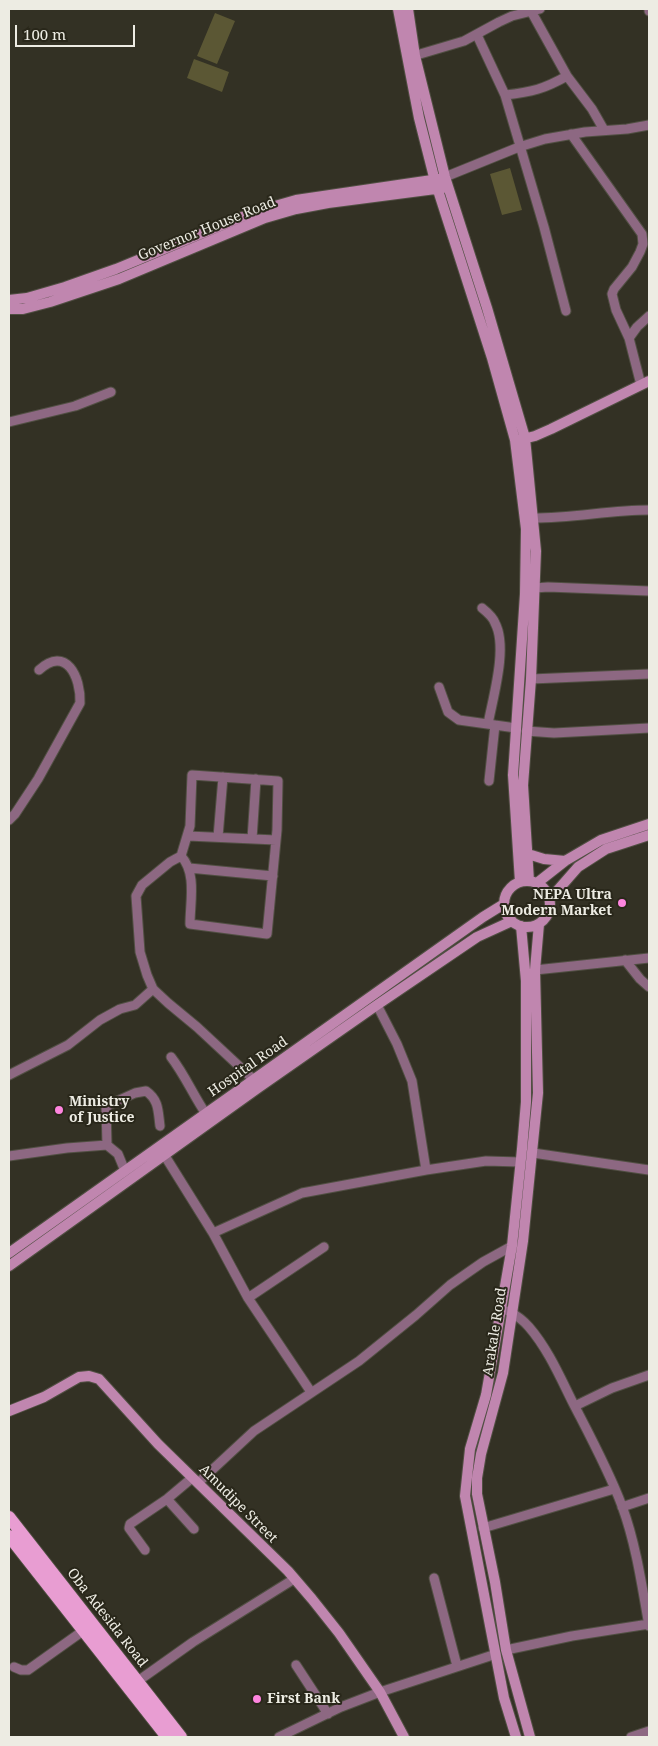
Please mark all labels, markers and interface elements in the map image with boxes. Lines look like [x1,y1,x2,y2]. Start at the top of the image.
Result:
scale bar [18,15,138,47]
text: 100 m [23,24,66,44]
street label: Governor House Road [136,194,278,264]
place label: NEPA Ultra Modern Market [501,887,612,920]
marker: NEPA Ultra Modern Market [616,897,628,909]
street label: Hospital Road [205,1033,291,1101]
place label: Ministry of Justice [69,1094,135,1126]
marker: Ministry of Justice [53,1104,65,1116]
street label: Arakale Road [480,1287,510,1377]
street label: Amudipe Street [195,1461,281,1547]
street label: Oba Adesida Road [63,1565,151,1671]
place label: First Bank [267,1691,340,1707]
marker: First Bank [251,1693,263,1705]

